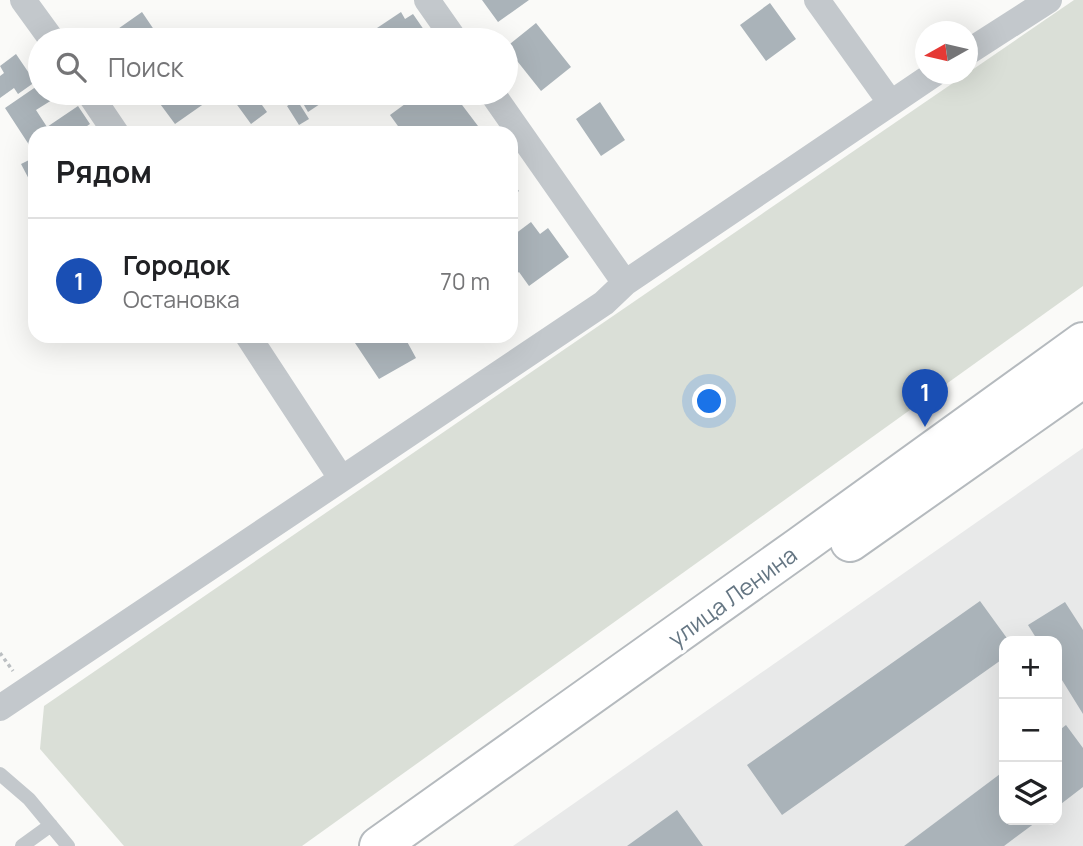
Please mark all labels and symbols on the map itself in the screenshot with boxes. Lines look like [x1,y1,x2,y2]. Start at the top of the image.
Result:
north arrow [915,21,978,84]
pin: 1 [902,369,948,427]
your location [692,384,726,418]
street label: улица Ленина [661,538,803,654]

